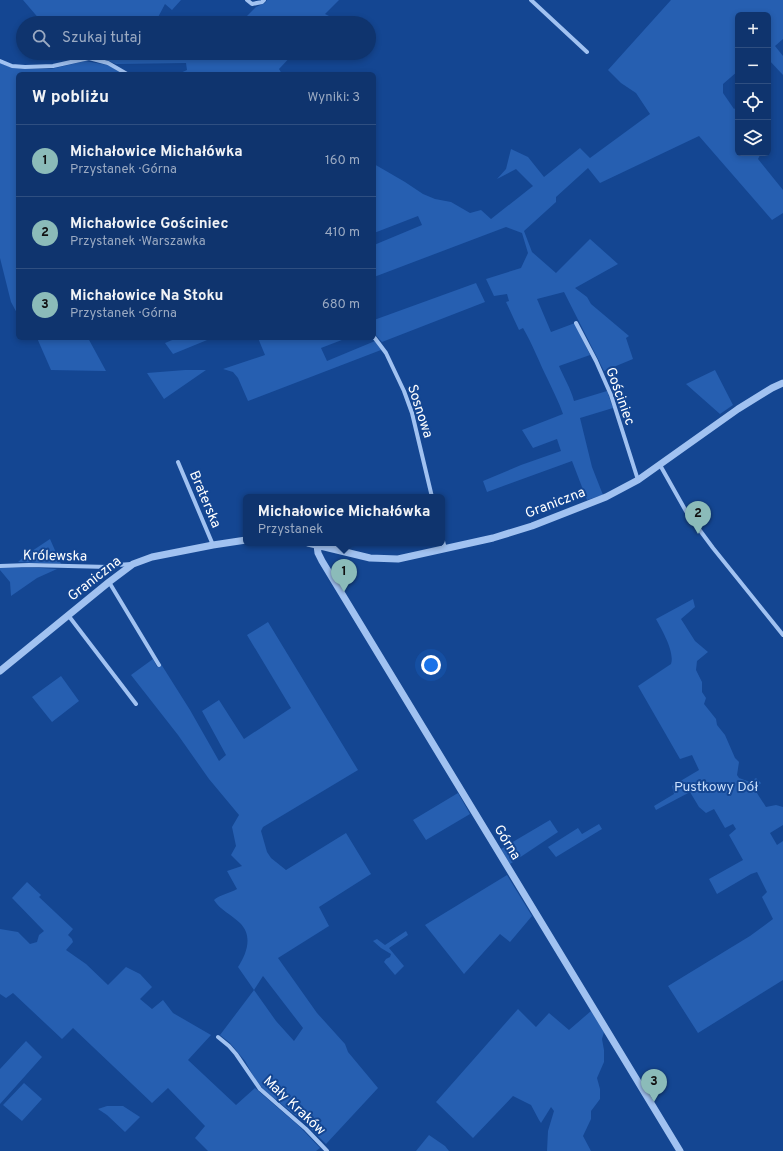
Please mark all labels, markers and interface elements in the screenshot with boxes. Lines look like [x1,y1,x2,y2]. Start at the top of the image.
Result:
map controls [735,12,771,156]
button: + [735,12,771,48]
search box [16,16,376,60]
icon: search [30,27,52,49]
text: Szukaj tutaj [62,29,142,48]
button: − [735,48,771,84]
button: locate [735,84,771,120]
text: W pobliżu [32,87,109,109]
text: Wyniki: 3 [308,90,360,106]
button: layers [735,120,771,156]
text: Michałowice Michałówka [70,143,243,162]
text: 1 [42,153,48,169]
text: 160 m [325,153,360,169]
text: Przystanek · Górna [70,162,177,178]
text: Michałowice Gościniec [70,215,229,234]
text: 2 [41,225,49,241]
text: 410 m [325,225,360,241]
text: Przystanek · Warszawka [70,234,206,250]
text: Michałowice Na Stoku [70,287,223,306]
text: 3 [41,297,49,313]
text: 680 m [322,297,360,313]
text: Przystanek · Górna [70,306,177,322]
street label: Gościniec [601,365,638,428]
street label: Sosnowa [403,383,436,440]
street label: Braterska [185,468,224,531]
street label: Graniczna [523,484,588,523]
popup [243,494,445,546]
pin: 2 [685,501,711,534]
text: Michałowice Michałówka [258,503,430,522]
text: Przystanek [258,522,323,538]
street label: Królewska [23,547,87,566]
street label: Graniczna [65,553,125,605]
pin: 1 [331,559,357,592]
your location [421,655,441,675]
park label: Pustkowy Dół [674,779,758,796]
street label: Górna [490,822,524,863]
pin: 3 [641,1069,667,1102]
street label: Mały Kraków [259,1073,329,1139]

